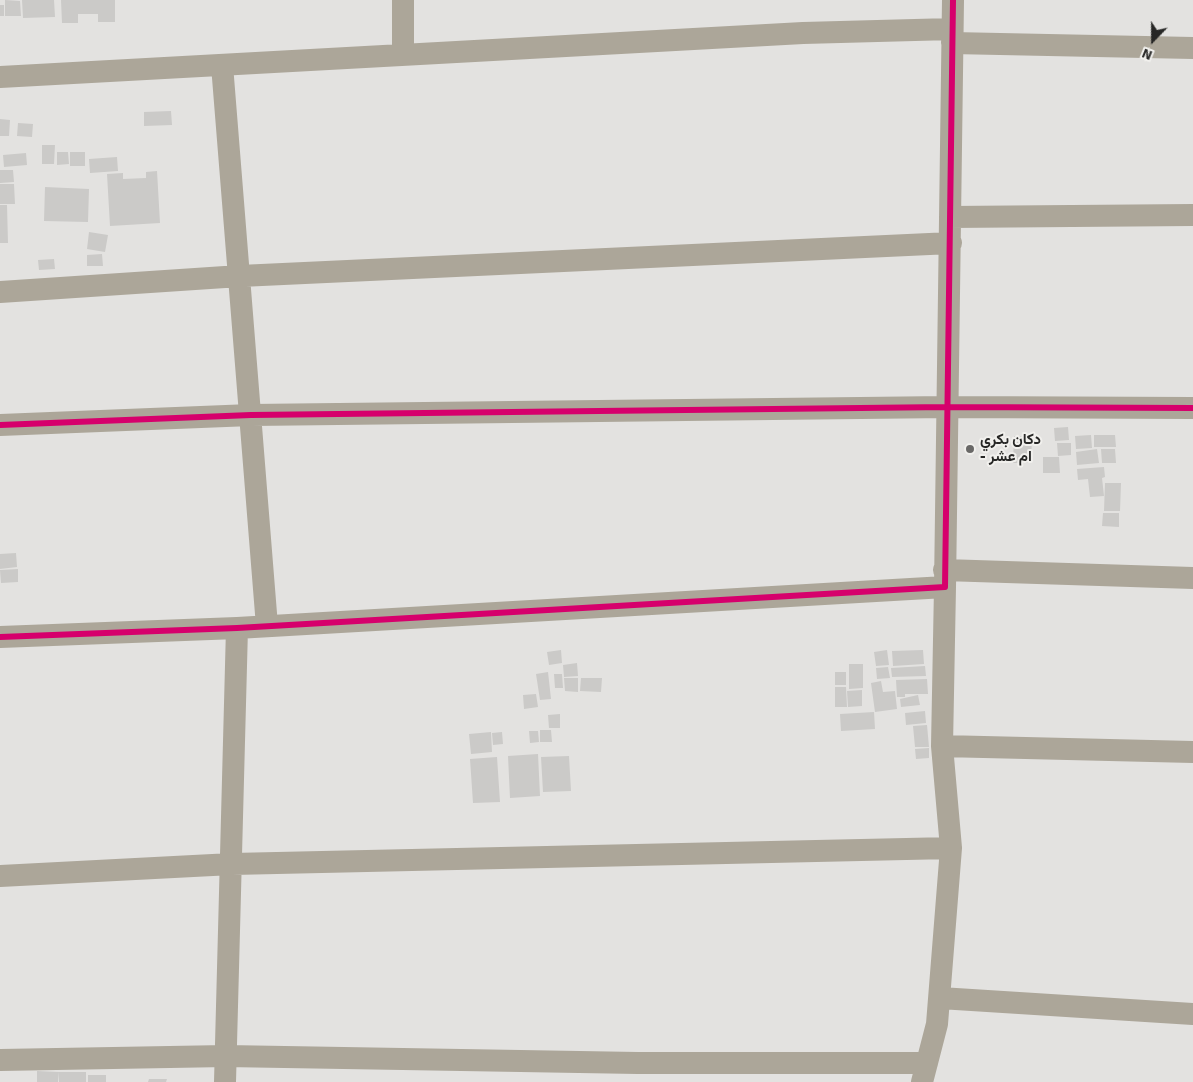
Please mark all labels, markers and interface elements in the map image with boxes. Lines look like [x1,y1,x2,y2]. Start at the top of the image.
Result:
north arrow [1128,15,1178,65]
text: N [1139,45,1155,64]
place label: دكان بكري - ام عشر [980,431,1041,466]
marker: دكان بكري - ام عشر [964,443,976,455]

